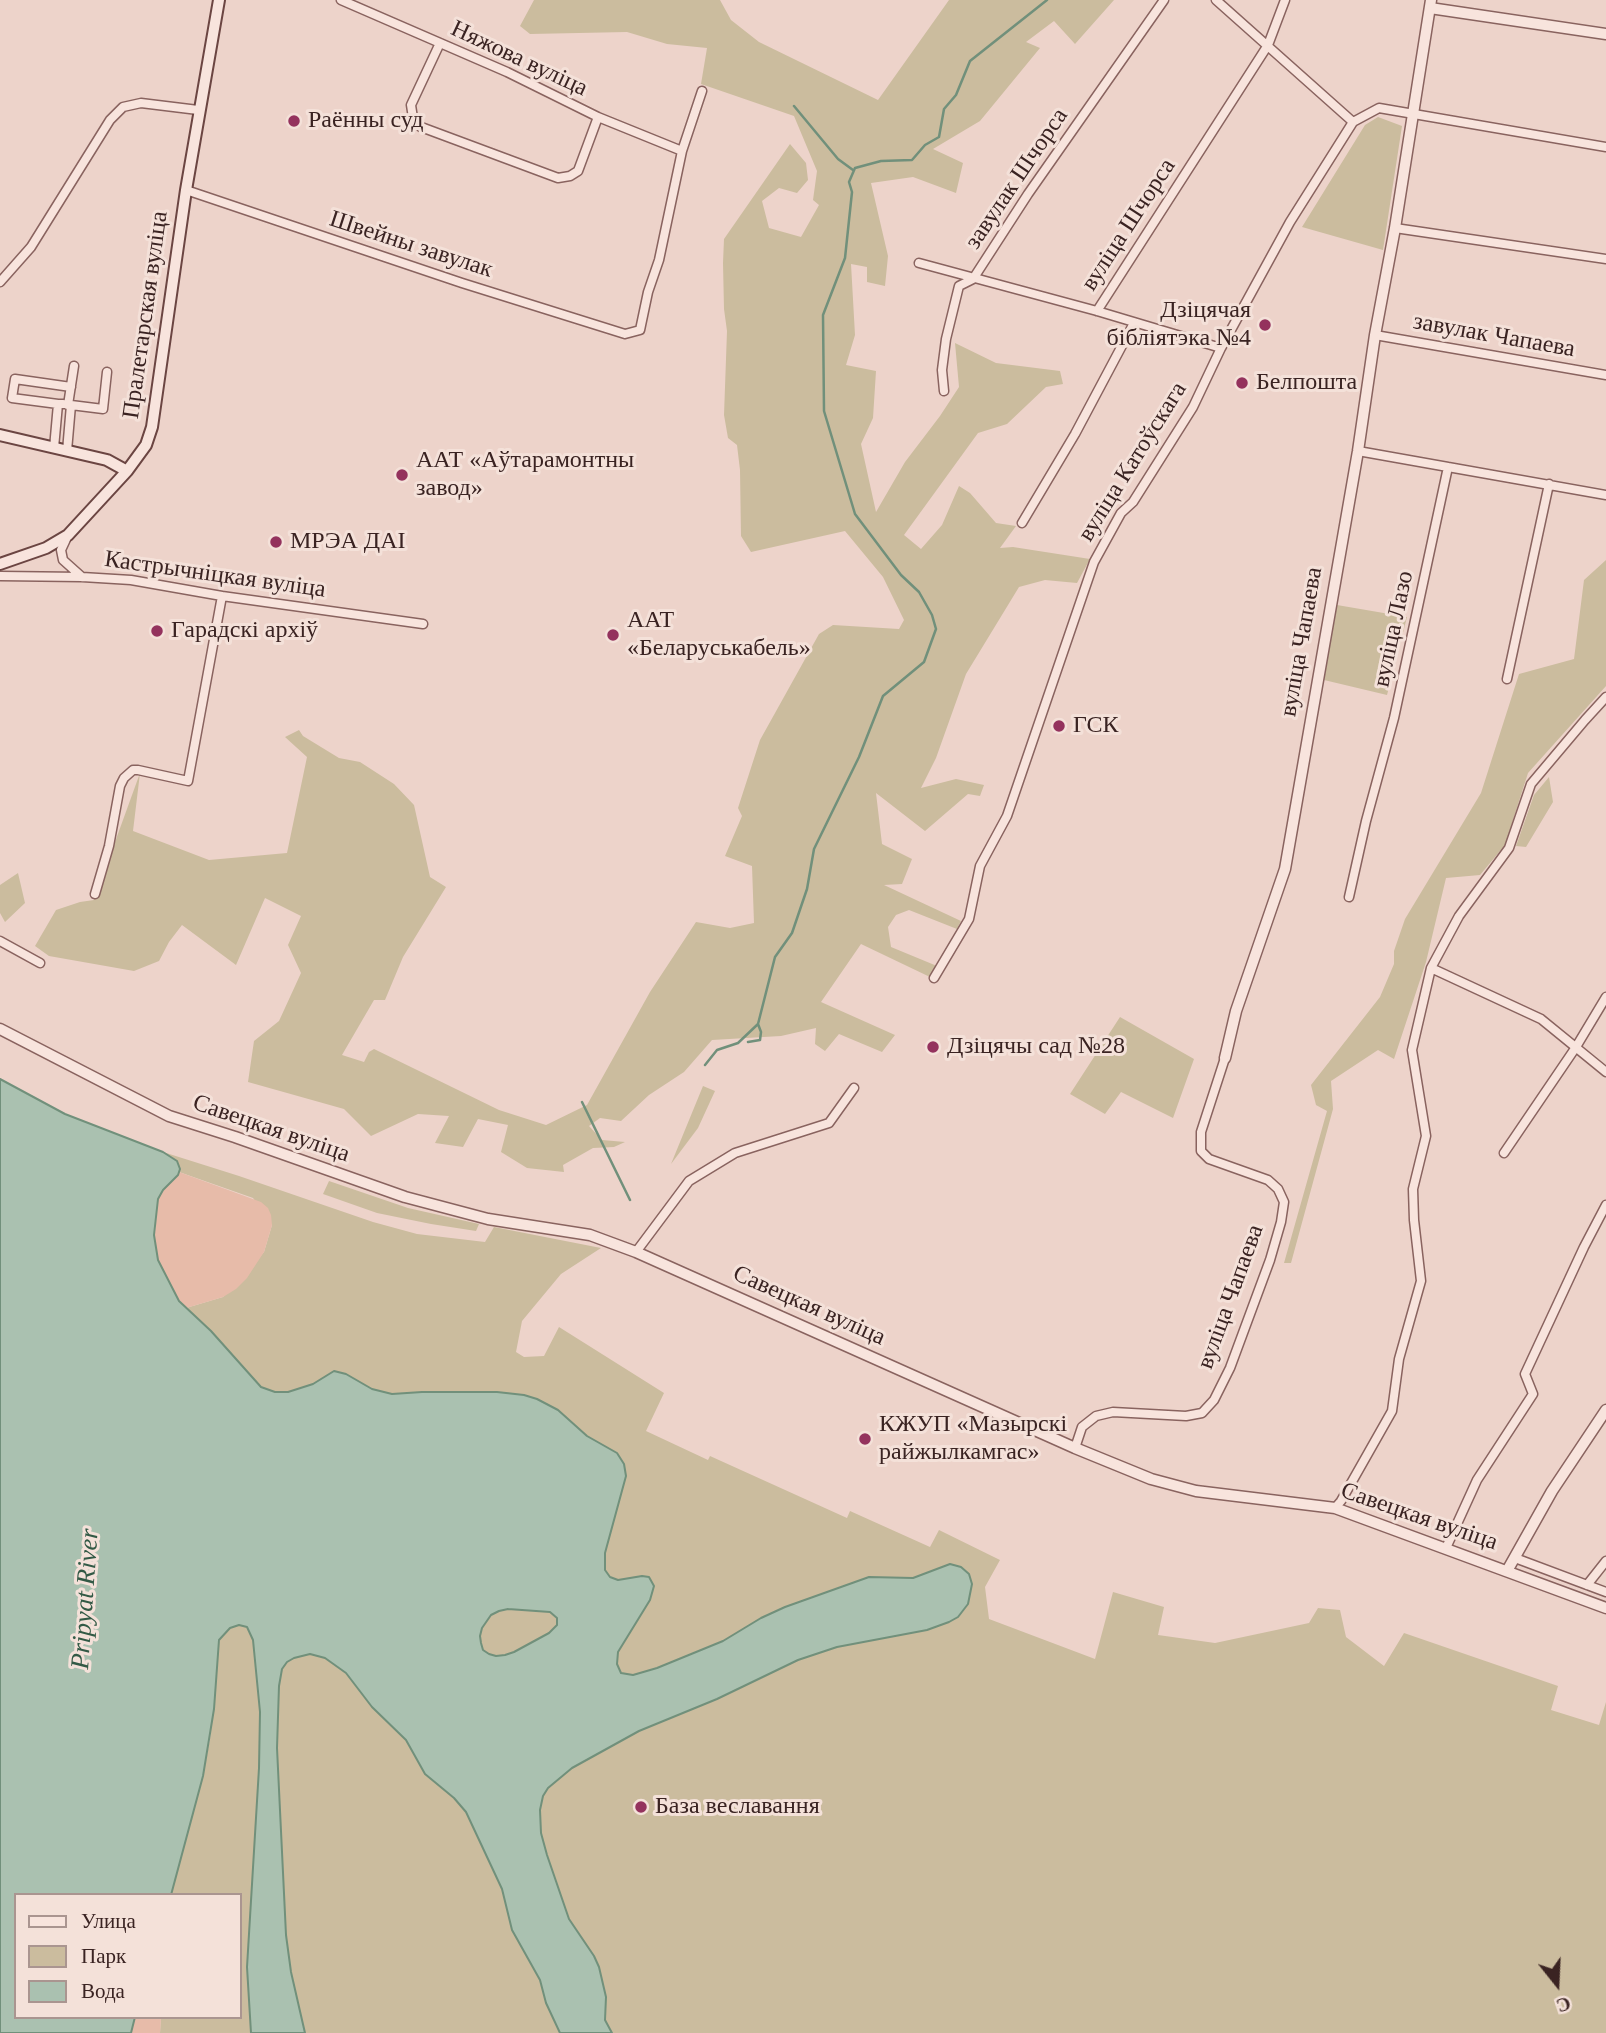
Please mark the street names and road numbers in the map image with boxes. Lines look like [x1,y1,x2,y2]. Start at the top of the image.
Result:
street label: Няжова вуліца [446,15,592,103]
street label: завулак Шчорса [959,103,1075,255]
street label: вуліца Шчорса [1076,154,1182,296]
street label: Швейны завулак [326,205,496,285]
street label: Пралетарская вуліца [117,209,175,421]
street label: завулак Чапаева [1411,308,1577,364]
street label: вуліца Катоўскага [1072,377,1194,547]
street label: Кастрычніцкая вуліца [103,545,327,605]
street label: вуліца Чапаева [1275,565,1329,719]
street label: вуліца Лазо [1368,568,1420,690]
street label: Савецкая вуліца [189,1089,353,1169]
street label: вуліца Чапаева [1192,1221,1270,1373]
street label: Савецкая вуліца [728,1260,890,1352]
street label: Савецкая вуліца [1337,1477,1501,1557]

